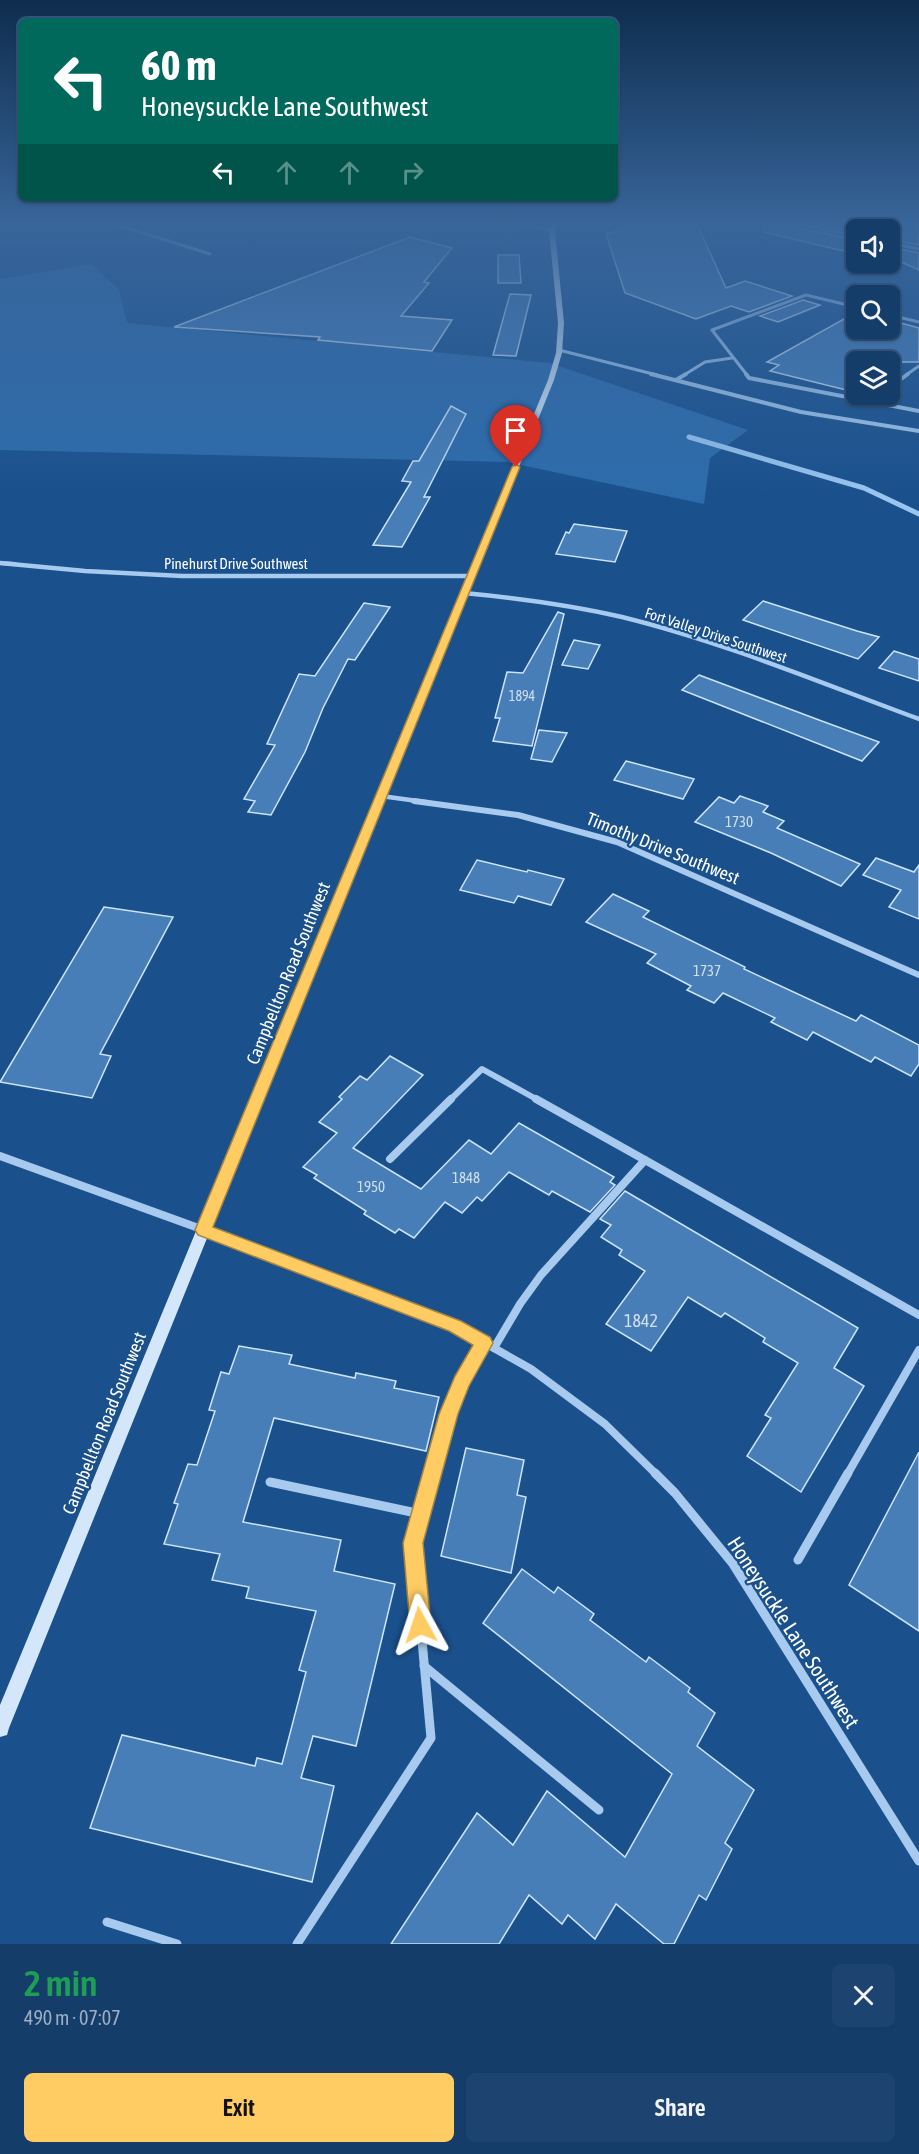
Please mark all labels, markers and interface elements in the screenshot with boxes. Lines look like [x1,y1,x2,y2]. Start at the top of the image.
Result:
text: 60 m [141,41,216,89]
icon: left [42,42,120,120]
text: Honeysuckle Lane Southwest [141,91,428,122]
icon: left [207,156,240,189]
icon: ahead [270,156,303,189]
icon: ahead [333,156,366,189]
icon: right [396,156,429,189]
map controls [846,219,900,405]
button: sound [846,219,900,273]
button: search [846,285,900,339]
button: layers [846,351,900,405]
pin [490,405,541,467]
icon: arrive [499,414,532,447]
street label: Pinehurst Drive Southwest [164,555,308,572]
street label: Fort Valley Drive Southwest [643,604,789,666]
house number: 1894 [509,688,536,704]
street label: Timothy Drive Southwest [583,808,743,888]
house number: 1730 [725,813,753,830]
street label: Campbellton Road Southwest [242,879,334,1067]
house number: 1737 [693,962,721,979]
house number: 1848 [452,1169,480,1186]
house number: 1950 [357,1178,385,1195]
house number: 1842 [624,1310,658,1331]
street label: Campbellton Road Southwest [58,1329,150,1517]
street label: Honeysuckle Lane Southwest [723,1532,865,1732]
position arrow [388,1593,452,1657]
text: 2 min [24,1962,98,2004]
button: close [832,1964,895,2027]
text: 490 m · 07:07 [24,2006,121,2029]
button: Exit [24,2073,454,2142]
button: Share [466,2073,895,2142]

